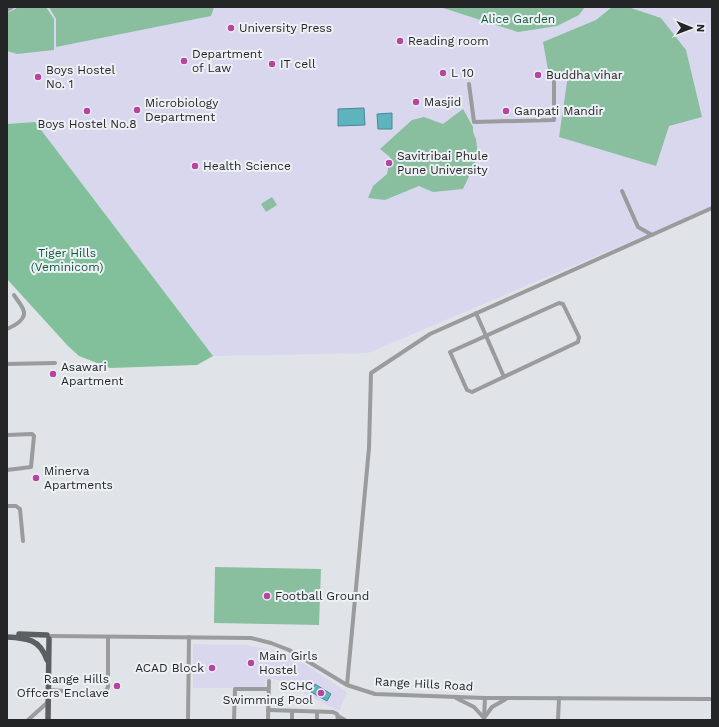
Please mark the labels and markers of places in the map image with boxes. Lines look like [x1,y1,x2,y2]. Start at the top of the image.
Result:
place label: University Press [239,21,332,35]
marker: University Press [226,23,236,33]
place label: Reading room [408,34,489,48]
marker: Reading room [395,36,405,46]
place label: Department of Law [192,47,262,75]
marker: Department of Law [179,56,189,66]
place label: IT cell [280,57,316,71]
marker: IT cell [267,59,277,69]
place label: Boys Hostel No. 1 [46,63,115,91]
place label: L 10 [451,66,474,80]
marker: L 10 [438,68,448,78]
place label: Buddha vihar [546,68,623,82]
marker: Buddha vihar [533,70,543,80]
marker: Boys Hostel No. 1 [33,72,43,82]
place label: Masjid [424,95,461,109]
place label: Microbiology Department [145,96,219,124]
marker: Masjid [411,97,421,107]
place label: Ganpati Mandir [514,104,603,118]
marker: Microbiology Department [132,105,142,115]
marker: Boys Hostel No.8 [82,106,92,116]
marker: Ganpati Mandir [501,106,511,116]
place label: Boys Hostel No.8 [37,117,137,131]
place label: Savitribai Phule Pune University [397,149,489,177]
marker: Savitribai Phule Pune University [384,158,394,168]
place label: Health Science [203,159,291,173]
marker: Health Science [190,161,200,171]
place label: Asawari Apartment [61,360,124,388]
marker: Asawari Apartment [48,369,58,379]
place label: Minerva Apartments [44,464,113,492]
marker: Minerva Apartments [31,473,41,483]
place label: Football Ground [275,589,369,603]
marker: Football Ground [262,591,272,601]
place label: Main Girls Hostel [259,649,317,677]
marker: Main Girls Hostel [246,658,256,668]
place label: ACAD Block [135,661,204,675]
marker: ACAD Block [207,663,217,673]
place label: Range Hills Offcers Enclave [17,672,109,700]
place label: SCHC Swimming Pool [223,679,313,707]
marker: Range Hills Offcers Enclave [112,681,122,691]
marker: SCHC Swimming Pool [316,688,326,698]

